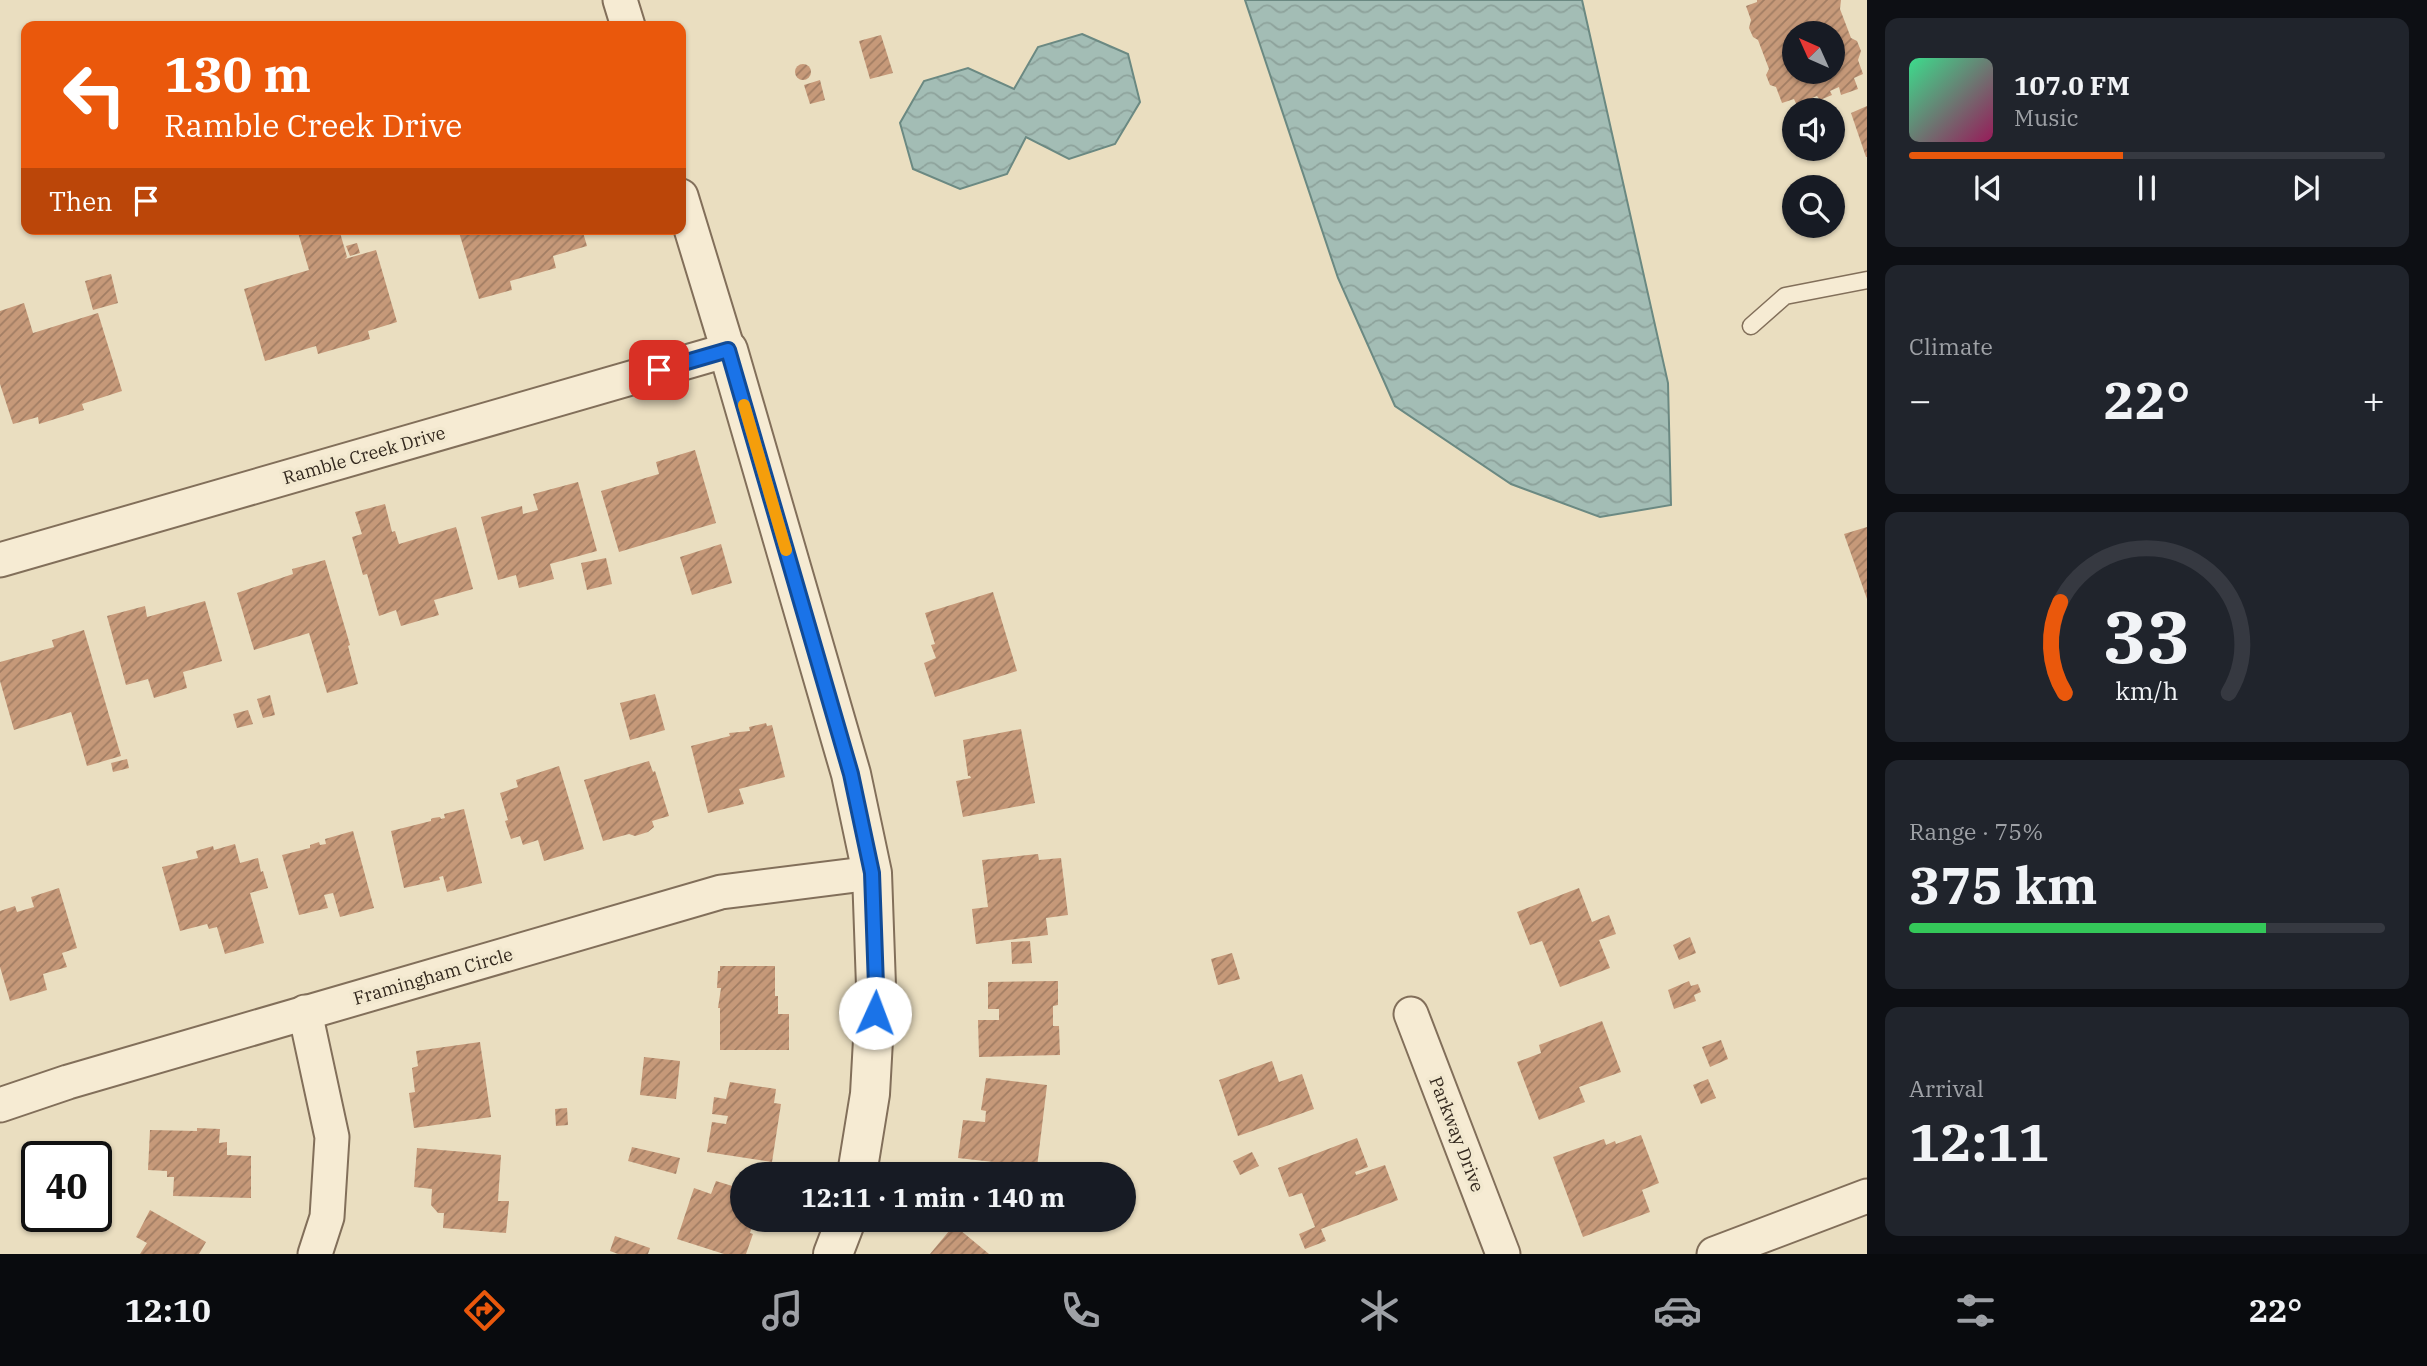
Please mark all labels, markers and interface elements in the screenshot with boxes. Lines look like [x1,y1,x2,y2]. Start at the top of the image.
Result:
north arrow [1782,21,1844,84]
map controls [1782,21,1845,238]
text: 130 m [164,42,311,105]
icon: left [49,49,140,140]
text: 107.0 FM [2014,68,2130,102]
button: sound [1782,98,1845,161]
text: Music [2014,102,2079,132]
text: Ramble Creek Drive [164,104,462,146]
icon: previous [1969,169,2007,207]
icon: pause [2128,169,2166,207]
icon: next [2287,169,2325,207]
button: search [1782,175,1845,238]
icon: arrive [127,182,165,220]
text: Then [49,184,113,218]
text: Climate [1909,331,1993,361]
pin [629,340,689,400]
icon: arrive [640,351,678,389]
text: 22° [2104,366,2190,433]
text: − [1909,375,1932,424]
text: + [2362,375,2385,424]
street label: Ramble Creek Drive [280,421,448,489]
text: 33 [2103,588,2191,683]
text: km/h [2115,674,2179,707]
text: Range · 75% [1909,816,2043,846]
text: 375 km [1909,851,2098,918]
street label: Framingham Circle [351,942,515,1010]
position arrow [838,976,912,1050]
street label: Parkway Drive [1424,1073,1490,1195]
text: Arrival [1909,1073,1984,1103]
text: 12:11 [1909,1108,2050,1175]
speed limit sign: 40 [21,1141,112,1232]
text: 12:11 · 1 min · 140 m [801,1180,1065,1214]
icon: directions [460,1286,509,1335]
icon: music [758,1286,807,1335]
icon: phone [1056,1286,1105,1335]
icon: climate [1355,1286,1404,1335]
icon: car [1653,1286,1702,1335]
icon: filters [1951,1286,2000,1335]
text: 12:10 [125,1289,211,1331]
text: 22° [2249,1289,2302,1331]

